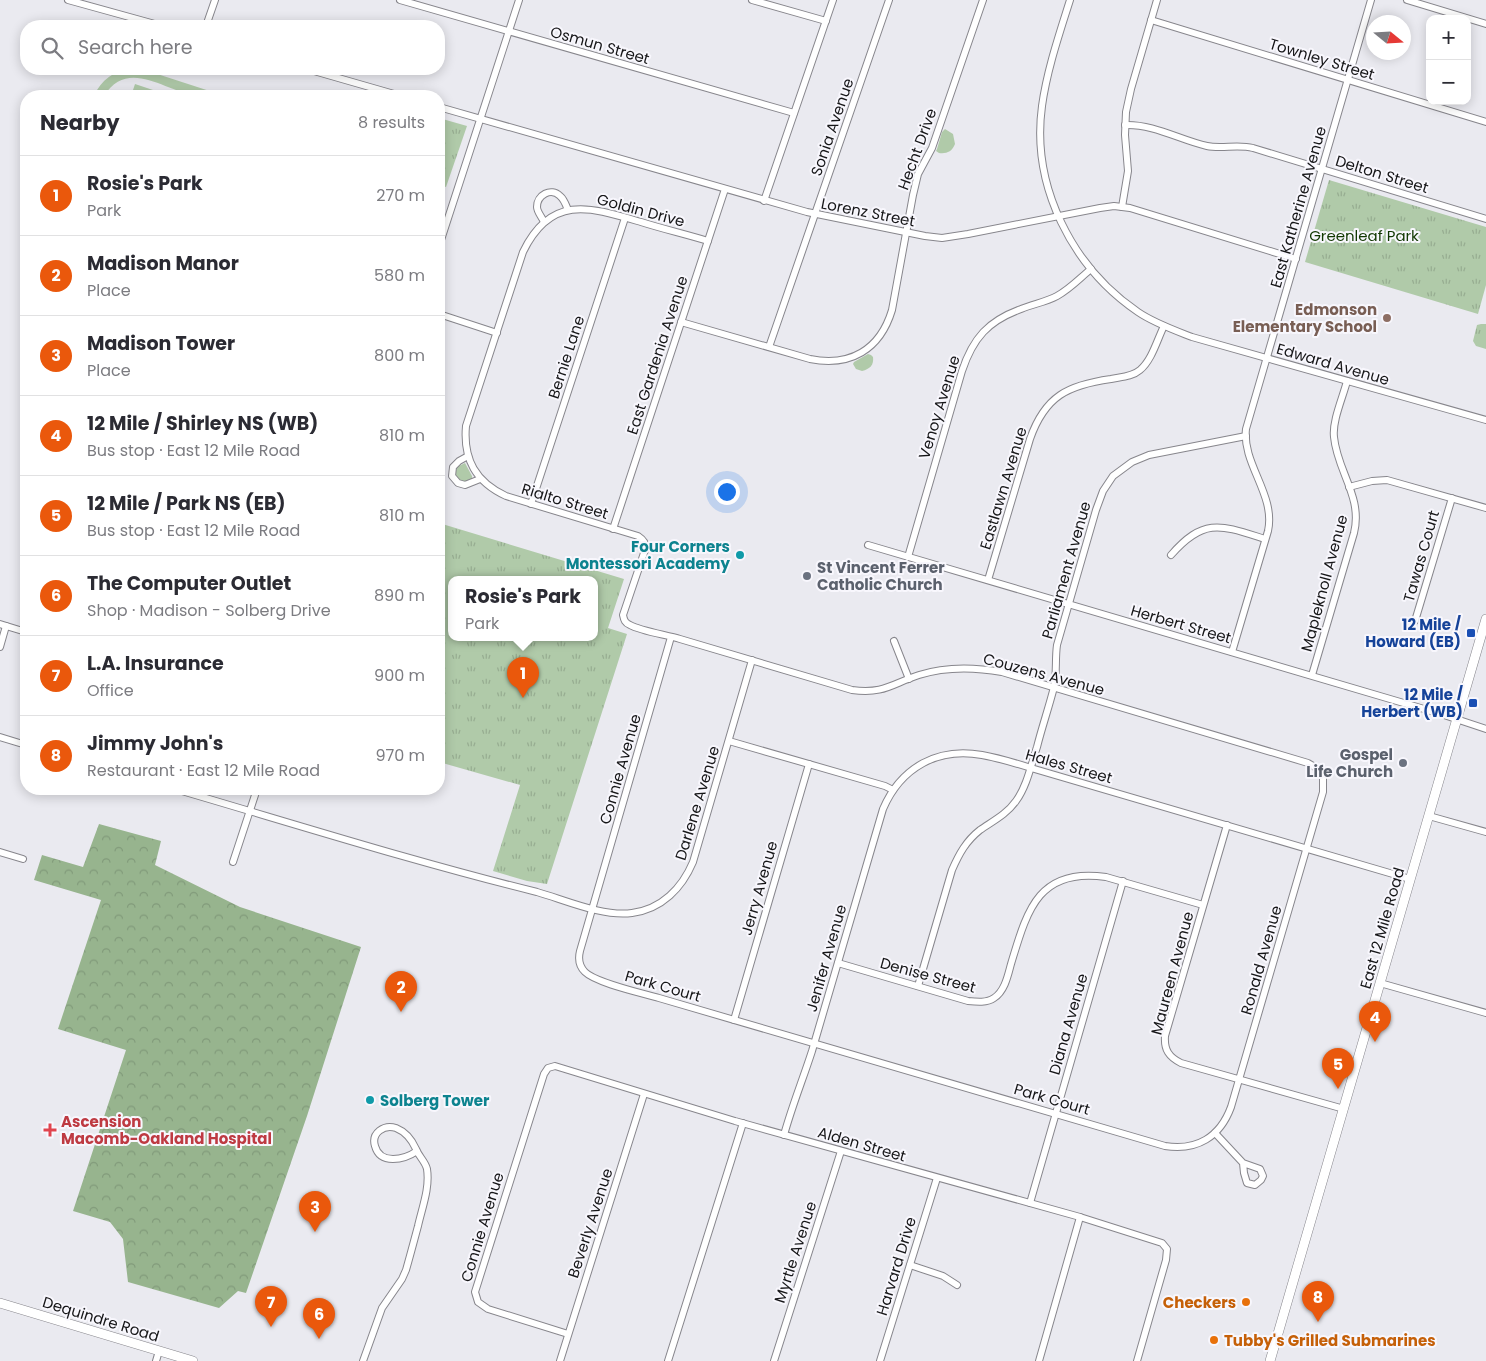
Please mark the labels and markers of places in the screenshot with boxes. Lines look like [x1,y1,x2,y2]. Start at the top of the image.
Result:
place label: Edmonson Elementary School [1233,299,1377,337]
marker: Edmonson Elementary School [1381,312,1393,324]
place label: Four Corners Montessori Academy [566,536,731,574]
marker: Four Corners Montessori Academy [734,549,746,561]
place label: St Vincent Ferrer Catholic Church [817,557,945,595]
marker: St Vincent Ferrer Catholic Church [801,570,813,582]
place label: 12 Mile / Howard (EB) [1365,614,1461,652]
marker: 12 Mile / Howard (EB) [1465,627,1477,639]
pin: 1 [507,657,539,698]
place label: 12 Mile / Herbert (WB) [1361,684,1463,722]
marker: 12 Mile / Herbert (WB) [1467,697,1479,709]
place label: Gospel Life Church [1306,744,1393,782]
marker: Gospel Life Church [1397,757,1409,769]
pin: 2 [385,971,417,1012]
pin: 4 [1359,1001,1391,1042]
pin: 5 [1322,1048,1354,1089]
place label: Solberg Tower [380,1090,490,1111]
marker: Solberg Tower [364,1094,376,1106]
place label: Ascension Macomb-Oakland Hospital [61,1111,272,1149]
marker: Ascension Macomb-Oakland Hospital [43,1123,57,1137]
pin: 3 [299,1191,331,1232]
pin: 8 [1302,1281,1334,1322]
pin: 7 [255,1286,287,1327]
place label: Checkers [1163,1292,1236,1313]
marker: Checkers [1240,1296,1252,1308]
pin: 6 [303,1298,335,1339]
place label: Tubby's Grilled Submarines [1224,1330,1436,1351]
marker: Tubby's Grilled Submarines [1208,1334,1220,1346]

